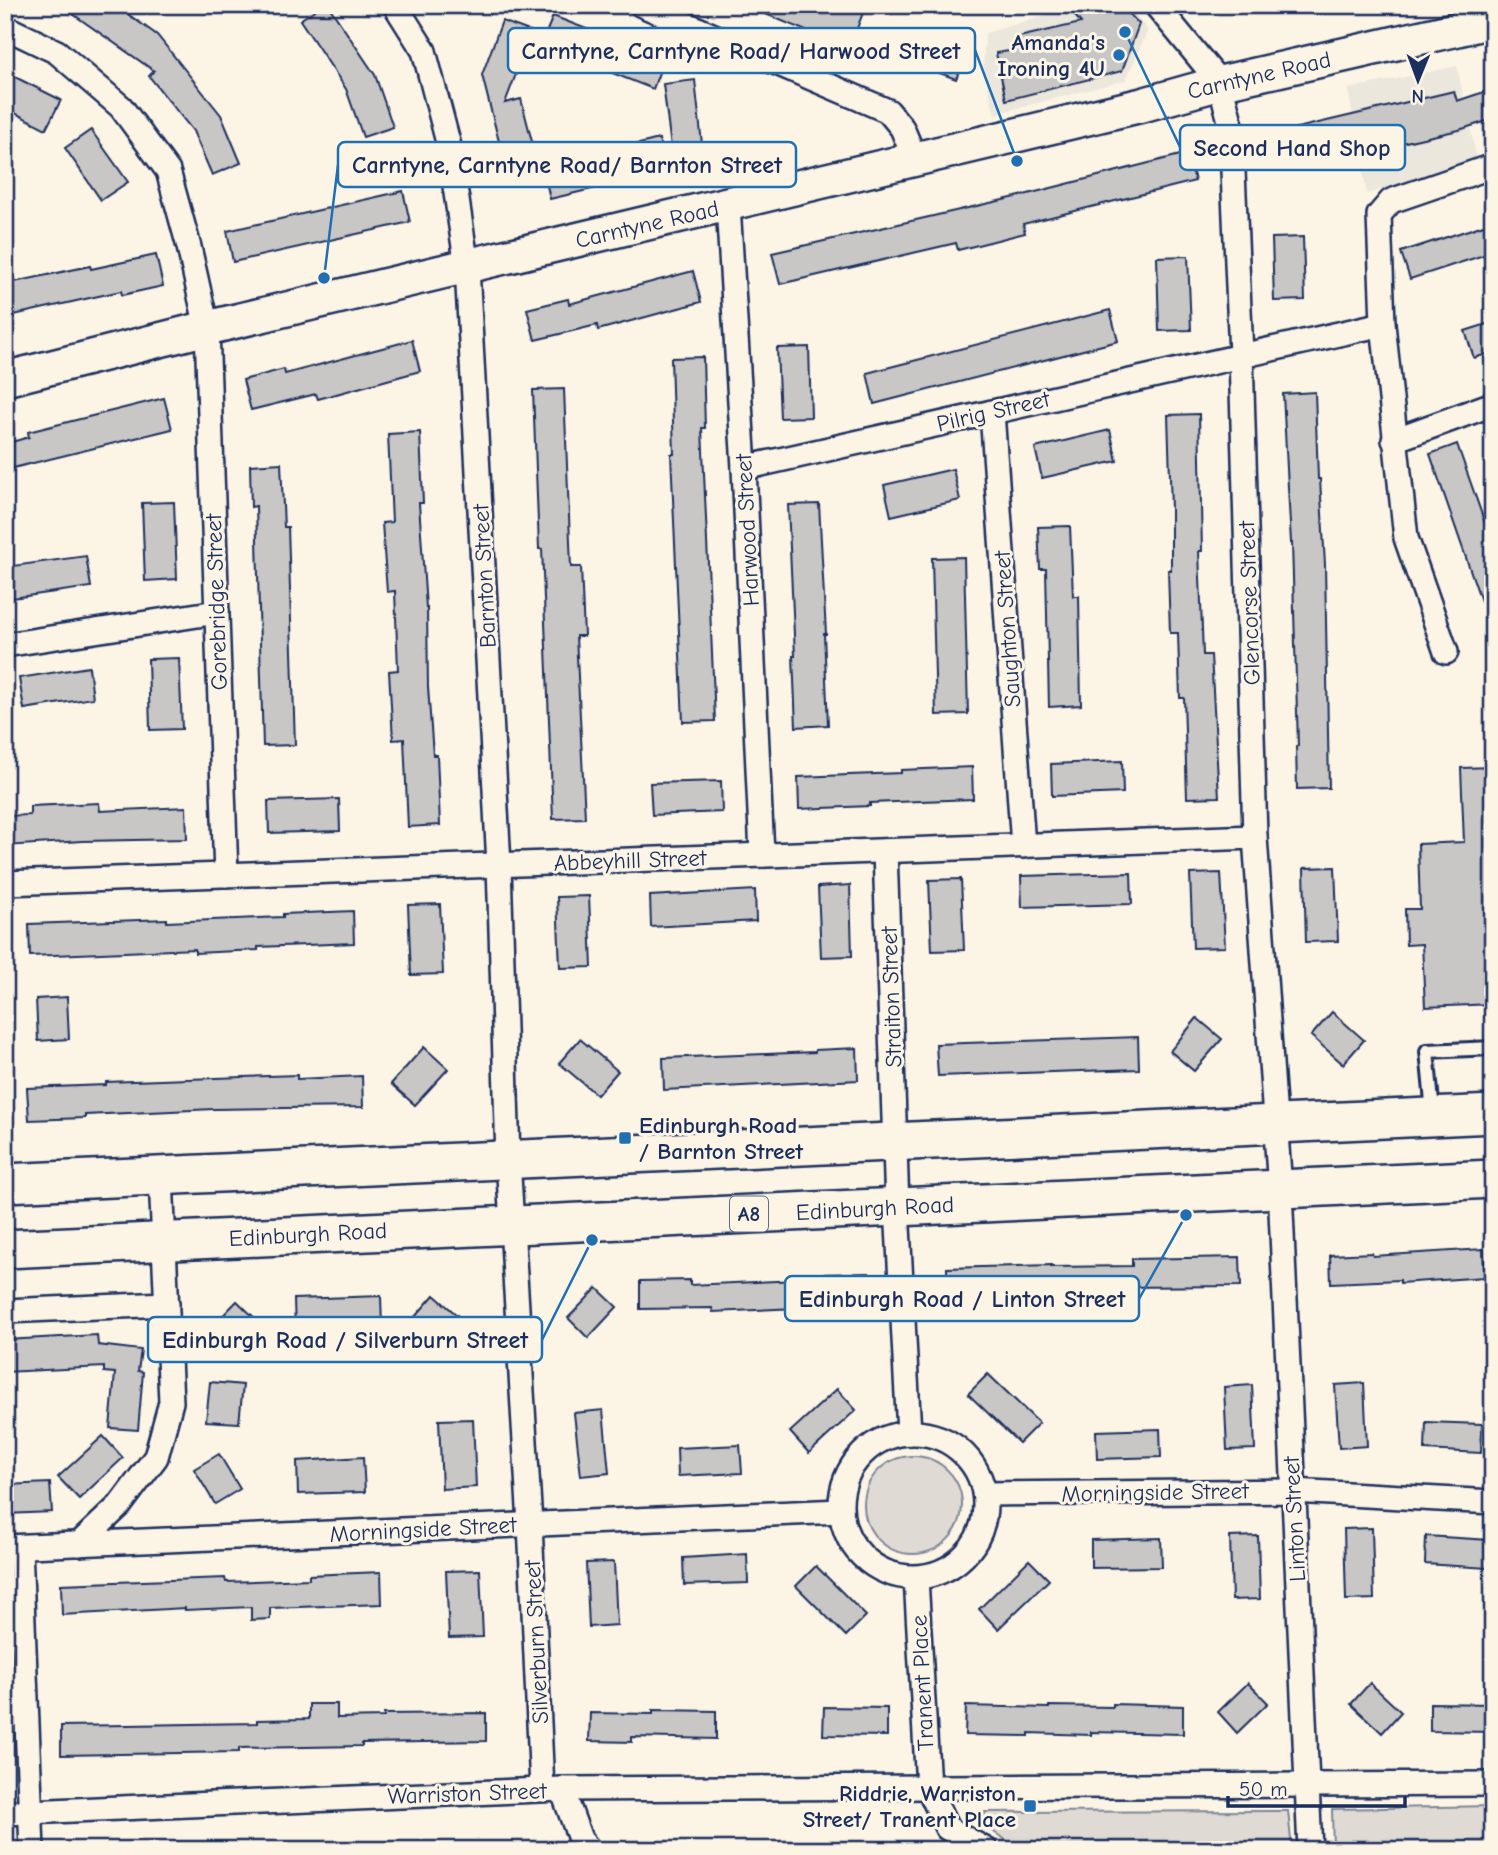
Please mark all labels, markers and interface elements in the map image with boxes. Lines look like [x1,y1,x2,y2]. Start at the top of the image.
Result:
callout: Carntyne, Carntyne Road/ Harwood Street [508,28,975,73]
place label: Amanda's Ironing 4U [997,29,1105,82]
text: Carntyne, Carntyne Road/ Harwood Street [522,37,962,65]
street label: Carntyne Road [1185,46,1333,105]
north arrow [1382,46,1452,116]
marker: Amanda's Ironing 4U [1111,47,1127,63]
text: N [1411,85,1424,107]
callout: Second Hand Shop [1180,125,1405,170]
text: Second Hand Shop [1194,134,1390,162]
callout: Carntyne, Carntyne Road/ Barnton Street [338,142,796,187]
text: Carntyne, Carntyne Road/ Barnton Street [352,151,783,179]
street label: Carntyne Road [573,195,721,254]
street label: Pilrig Street [934,385,1054,438]
street label: Harwood Street [730,452,765,607]
street label: Barnton Street [467,502,502,649]
street label: Gorebridge Street [200,512,233,691]
street label: Glencorse Street [1233,519,1266,686]
street label: Saughton Street [988,548,1026,708]
street label: Abbeyhill Street [553,844,708,877]
street label: Straiton Street [875,925,907,1068]
place label: Edinburgh Road / Barnton Street [639,1112,804,1165]
marker: Edinburgh Road / Barnton Street [617,1130,633,1146]
street label: Edinburgh Road [795,1191,955,1226]
road number: A8 [730,1196,768,1232]
street label: Edinburgh Road [228,1217,388,1252]
callout: Edinburgh Road / Linton Street [785,1276,1139,1321]
text: Edinburgh Road / Linton Street [799,1285,1126,1313]
callout: Edinburgh Road / Silverburn Street [148,1317,542,1362]
text: Edinburgh Road / Silverburn Street [162,1326,529,1354]
street label: Linton Street [1278,1454,1311,1582]
street label: Morningside Street [1061,1477,1250,1508]
street label: Morningside Street [329,1511,519,1548]
street label: Silverburn Street [519,1558,554,1725]
street label: Tranent Place [905,1614,940,1752]
scale bar [1228,1764,1405,1808]
street label: Warriston Street [387,1777,549,1810]
text: 50 m [1239,1777,1288,1801]
place label: Riddrie, Warriston Street/ Tranent Place [803,1780,1016,1833]
marker: Riddrie, Warriston Street/ Tranent Place [1022,1798,1038,1814]

